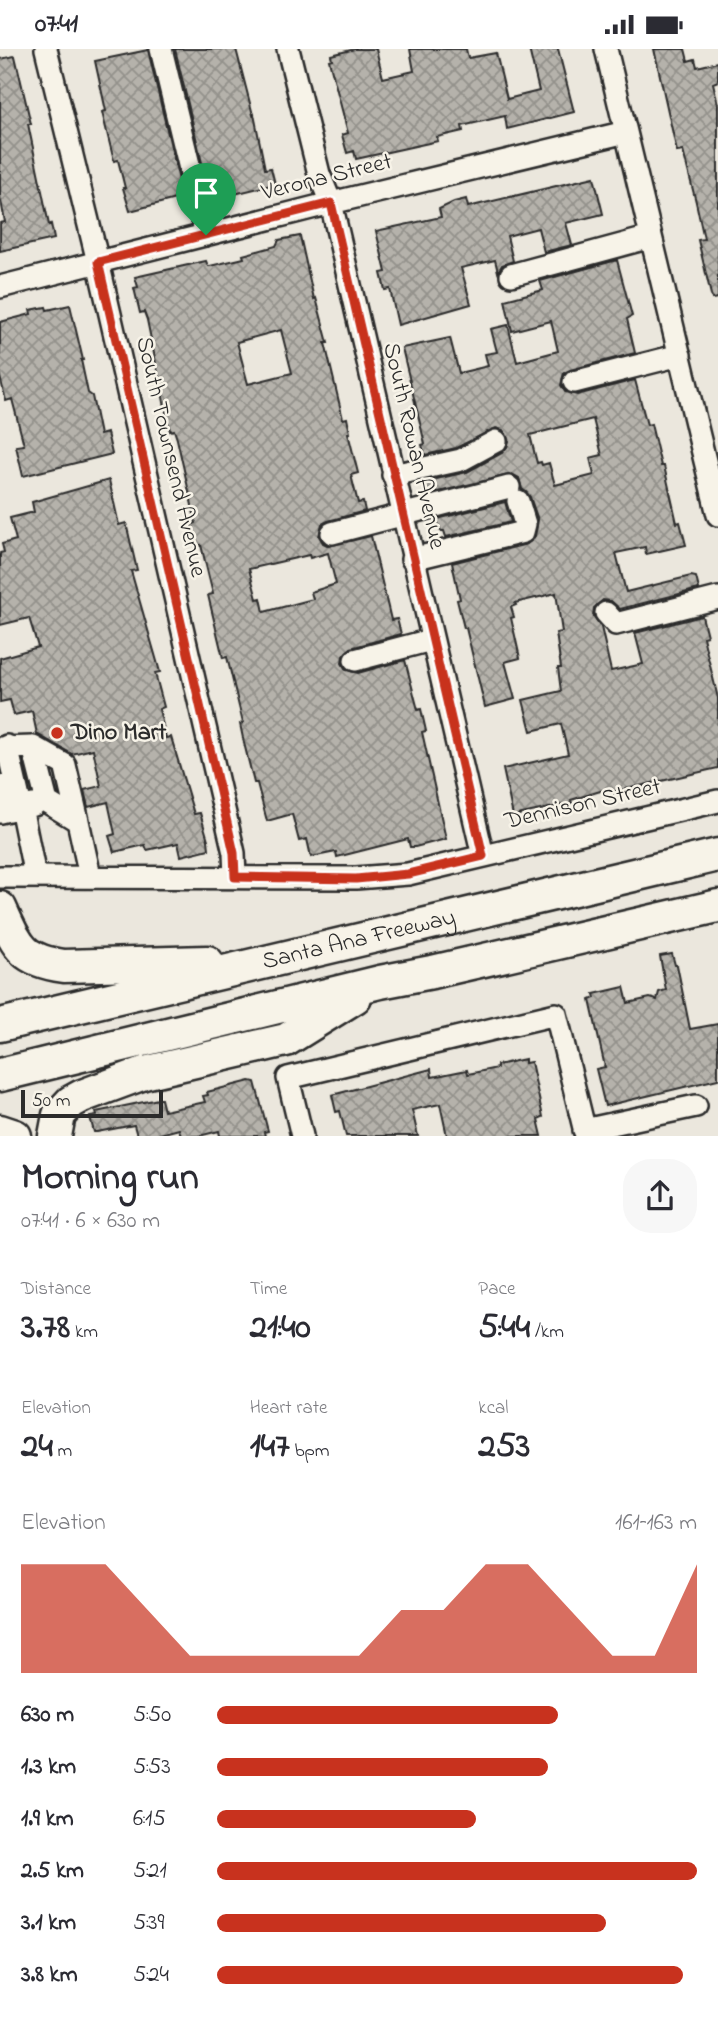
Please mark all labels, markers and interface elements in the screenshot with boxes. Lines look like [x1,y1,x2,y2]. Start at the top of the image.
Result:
text: 07:41 [35,6,78,44]
street label: Verona Street [257,145,396,211]
pin [176,163,236,235]
icon: arrive [187,174,225,212]
street label: South Townsend Avenue [125,333,215,581]
street label: South Rowan Avenue [372,339,454,553]
place label: Dino Mart [70,716,167,751]
marker: Dino Mart [49,725,65,741]
street label: Dennison Street [500,770,665,840]
street label: Santa Ana Freeway [259,900,459,980]
scale bar [21,1087,163,1119]
text: 50 m [32,1088,71,1115]
text: Morning run [21,1151,199,1207]
button: share [623,1159,697,1233]
text: 07:41 · 6 × 630 m [21,1205,160,1238]
text: Distance [21,1276,91,1303]
text: Time [250,1276,287,1303]
text: Pace [478,1276,515,1303]
text: 3.78 [21,1303,70,1354]
text: 21:40 [250,1303,311,1354]
text: 5:44 [478,1303,530,1354]
text: km [70,1319,98,1346]
text: /km [530,1319,564,1346]
text: Elevation [21,1395,91,1422]
text: Heart rate [250,1395,328,1422]
text: kcal [478,1395,509,1422]
text: 24 [21,1422,53,1473]
text: 147 [250,1422,290,1473]
text: 253 [478,1422,530,1473]
text: m [53,1438,72,1465]
text: bpm [290,1438,330,1465]
text: Elevation [21,1507,106,1540]
text: 161–163 m [615,1507,697,1540]
text: 630 m [21,1699,74,1732]
text: 5:50 [133,1699,171,1732]
text: 1.3 km [21,1751,76,1784]
text: 5:53 [133,1751,171,1784]
text: 1.9 km [21,1803,74,1836]
text: 6:15 [133,1803,166,1836]
text: 2.5 km [21,1855,84,1888]
text: 5:21 [133,1855,167,1888]
text: 3.1 km [21,1907,76,1940]
text: 5:39 [133,1907,165,1940]
text: 3.8 km [21,1959,78,1992]
text: 5:24 [133,1959,169,1992]

